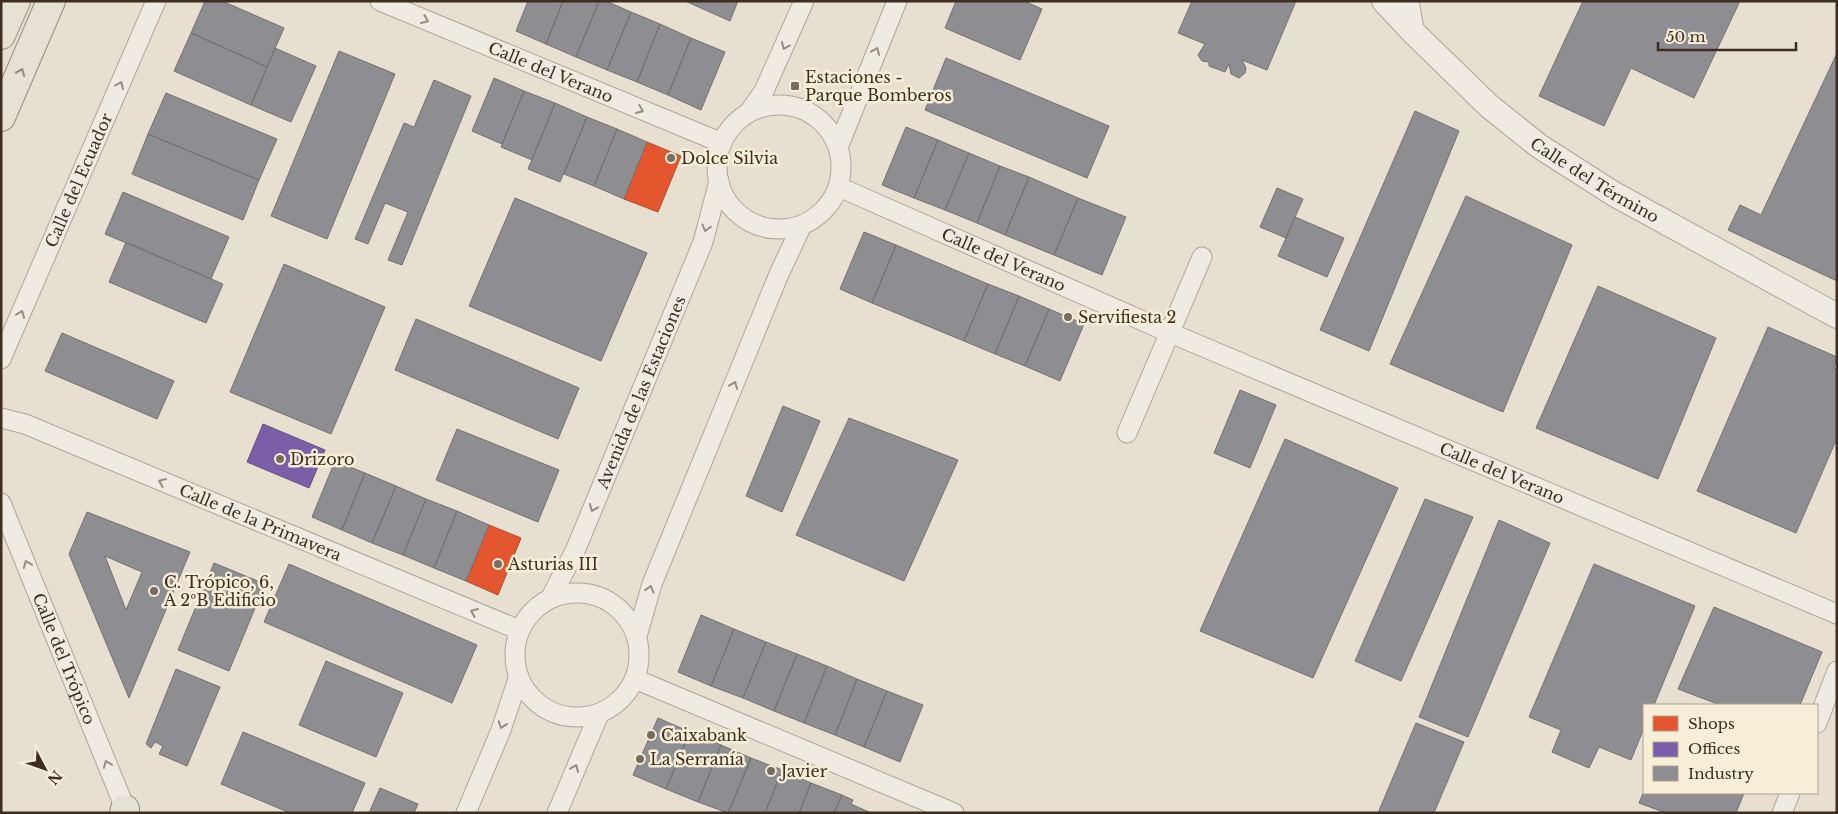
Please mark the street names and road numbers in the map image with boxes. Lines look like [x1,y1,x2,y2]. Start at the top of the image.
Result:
street label: Calle del Verano [485,37,616,107]
street label: Calle del Ecuador [41,109,116,250]
street label: Calle del Término [1526,133,1663,227]
street label: Calle del Verano [939,224,1069,296]
street label: Avenida de las Estaciones [592,293,690,493]
street label: Calle del Verano [1437,438,1567,508]
street label: Calle de la Primavera [176,480,345,565]
street label: Calle del Trópico [29,590,100,727]

